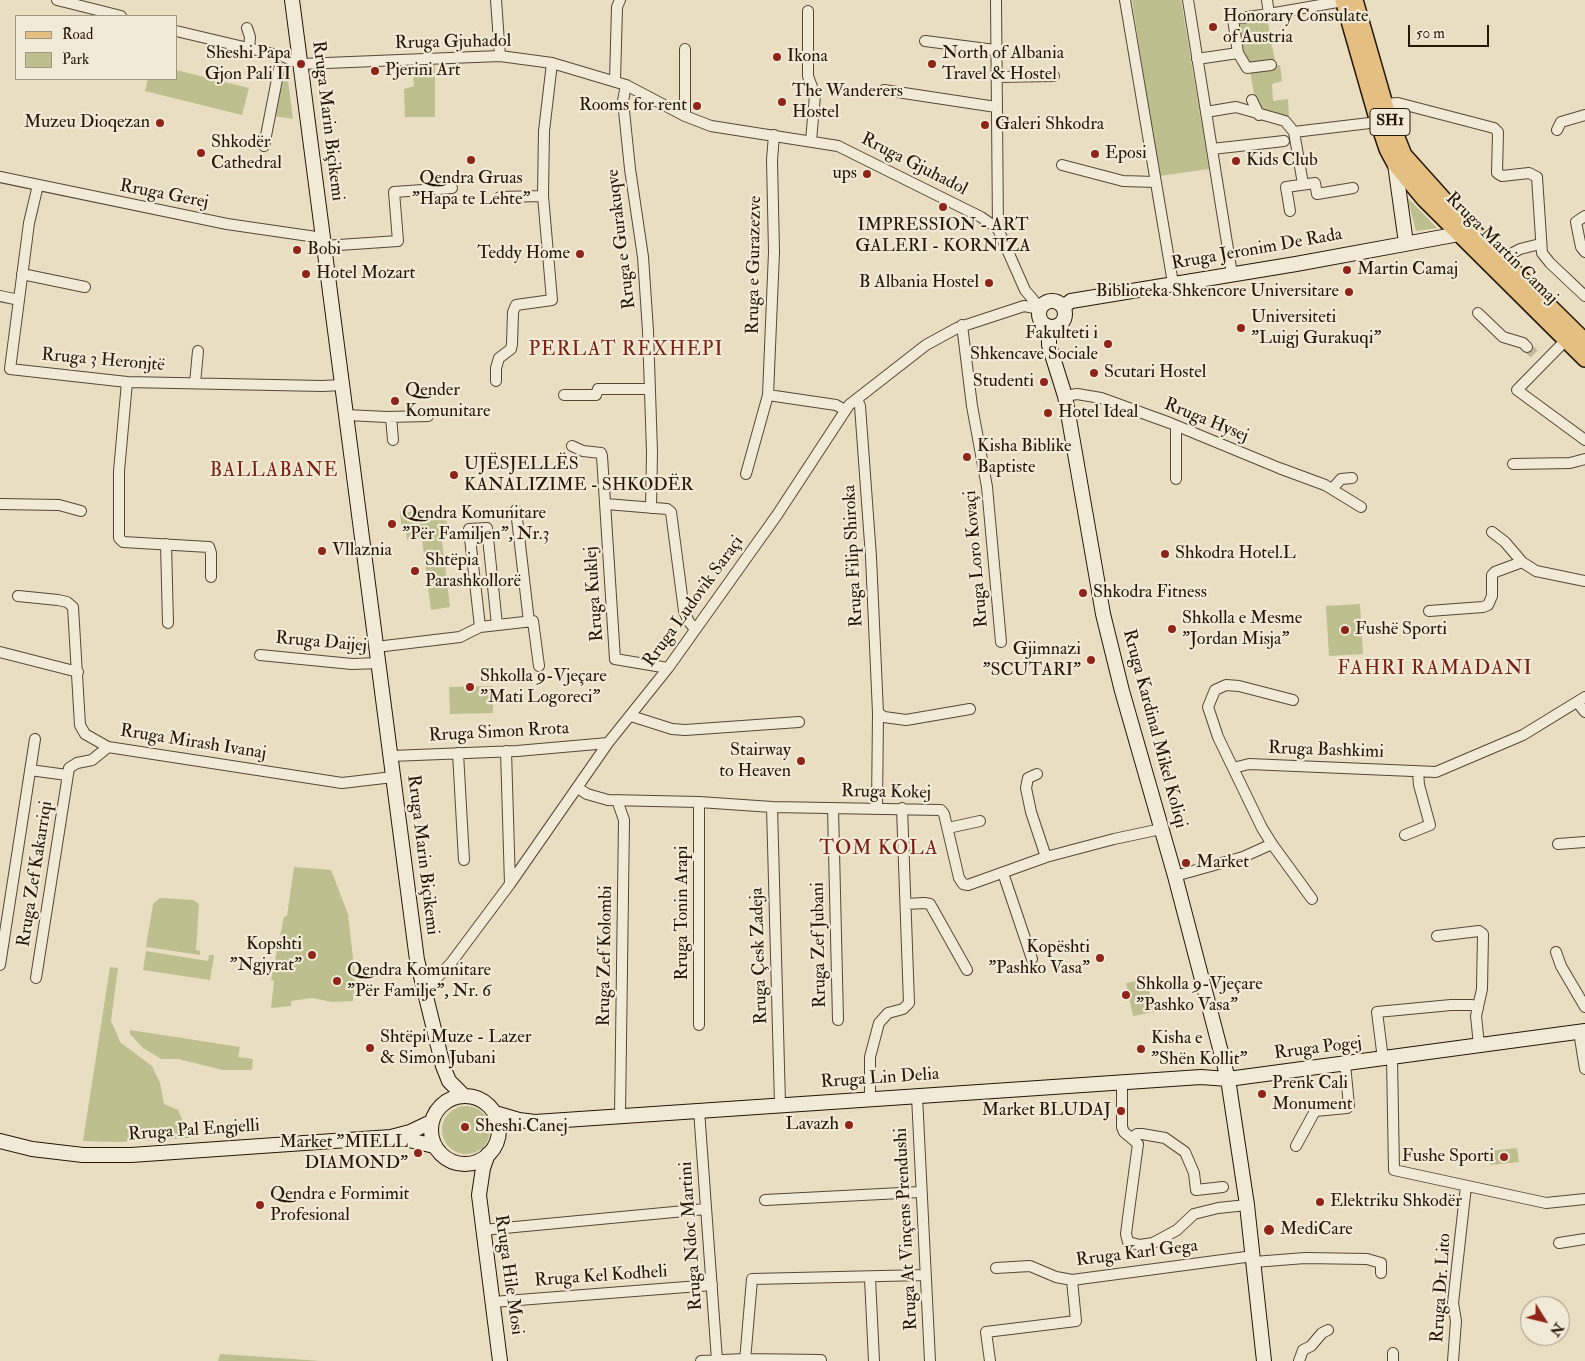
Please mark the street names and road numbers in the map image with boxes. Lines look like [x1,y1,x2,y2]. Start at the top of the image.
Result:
street label: Rruga Gjuhadol [395,31,511,55]
street label: Rruga Marin Biçikemi [306,40,348,202]
road number: SH1 [1370,108,1410,136]
street label: Rruga Gjuhadol [857,129,971,201]
street label: Rruga e Gurakuqve [603,168,641,310]
street label: Rruga Gerej [118,176,210,214]
street label: Rruga Martin Camaj [1440,188,1562,310]
street label: Rruga e Gurazezve [743,195,767,335]
street label: Rruga Jeronim De Rada [1170,224,1344,276]
street label: Rruga 3 Heronjtë [40,345,166,377]
street label: Rruga Hysej [1161,394,1251,448]
street label: Rruga Filip Shiroka [839,484,869,628]
street label: Rruga Loro Kovaçi [960,489,994,629]
street label: Rruga Ludovik Saraçi [639,532,749,672]
street label: Rruga Kuklej [581,546,609,642]
street label: Rruga Kardinal Mikel Koliqi [1117,627,1191,831]
street label: Rruga Daijej [274,628,368,658]
street label: Rruga Simon Rrota [428,719,570,747]
street label: Rruga Mirash Ivanaj [118,721,268,765]
street label: Rruga Bashkimi [1268,738,1384,764]
street label: Rruga Marin Biçikemi [401,774,443,936]
street label: Rruga Kokej [841,781,931,805]
street label: Rruga Zef Kakarriqi [14,799,58,949]
street label: Rruga Tonin Arapi [672,845,694,981]
street label: Rruga Zef Jubani [808,882,832,1008]
street label: Rruga Zef Kolombi [594,885,618,1027]
street label: Rruga Çesk Zadeja [747,887,773,1025]
street label: Rruga Pogej [1273,1033,1363,1065]
street label: Rruga Lin Delia [820,1064,940,1094]
street label: Rruga Pal Engjelli [128,1116,260,1146]
street label: Rruga At Vinçens Prendushi [891,1127,923,1331]
street label: Rruga Ndoc Martini [676,1161,708,1311]
street label: Rruga Hile Mosi [489,1214,527,1336]
street label: Rruga Dr. Lito [1427,1233,1457,1343]
street label: Rruga Karl Gega [1075,1236,1199,1272]
street label: Rruga Kel Kodheli [534,1262,668,1292]

